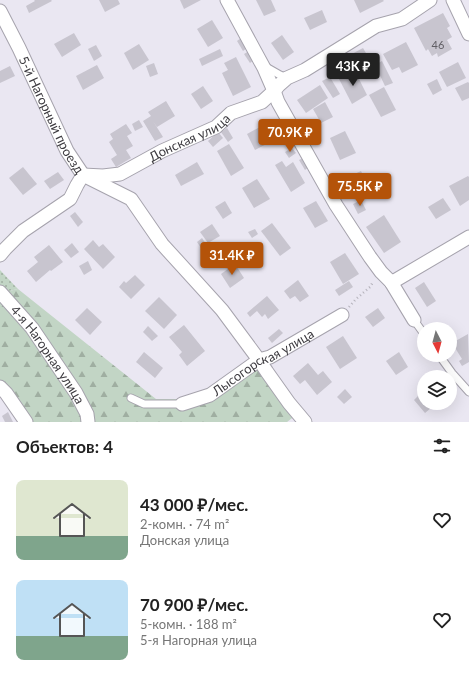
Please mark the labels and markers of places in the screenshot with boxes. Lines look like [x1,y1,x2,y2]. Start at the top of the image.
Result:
pin: 43K ₽ [325,53,381,87]
pin: 70.9K ₽ [253,119,327,153]
pin: 75.5K ₽ [323,173,397,207]
pin: 31.4K ₽ [195,242,269,276]

